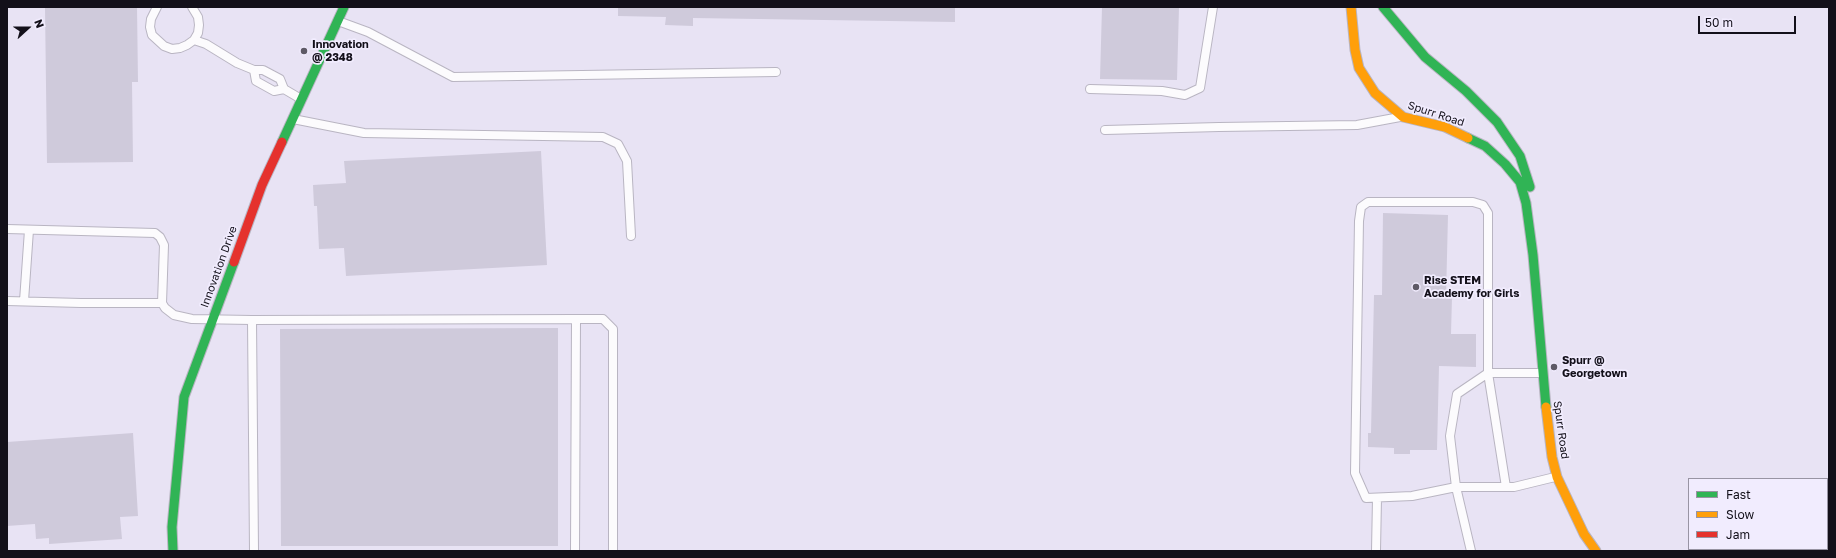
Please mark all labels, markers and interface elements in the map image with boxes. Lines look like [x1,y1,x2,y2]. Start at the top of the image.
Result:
north arrow [8,8,48,48]
scale bar [1700,8,1798,34]
text: 50 m [1705,15,1733,30]
text: N [32,17,47,30]
place label: Innovation @ 2348 [312,38,369,64]
marker: Innovation @ 2348 [299,46,309,56]
street label: Spurr Road [1406,99,1466,129]
street label: Innovation Drive [198,224,240,310]
place label: Rise STEM Academy for Girls [1424,274,1519,300]
marker: Rise STEM Academy for Girls [1411,282,1421,292]
place label: Spurr @ Georgetown [1562,354,1627,380]
marker: Spurr @ Georgetown [1549,362,1559,372]
street label: Spurr Road [1550,400,1572,460]
legend [1688,478,1828,550]
text: Fast [1726,487,1751,502]
text: Slow [1726,507,1754,522]
text: Jam [1726,527,1750,542]

